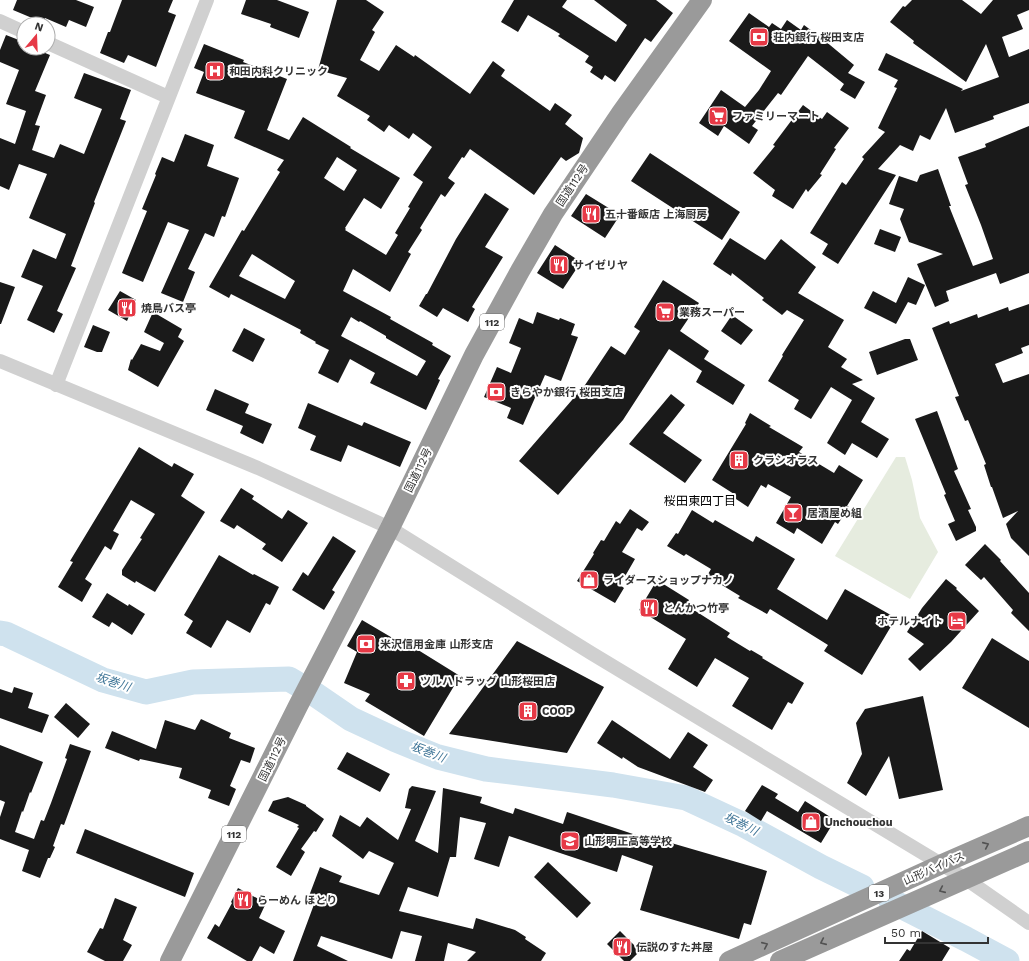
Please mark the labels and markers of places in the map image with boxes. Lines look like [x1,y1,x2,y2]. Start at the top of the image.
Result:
bank icon: 荘内銀行 桜田支店 [748,26,770,48]
place label: 荘内銀行 桜田支店 [773,31,864,44]
hospital icon: 和田内科クリニック [204,60,226,82]
place label: 和田内科クリニック [229,65,328,78]
supermarket icon: ファミリーマート [707,105,729,127]
place label: ファミリーマート [732,110,820,123]
restaurant icon: 五十番飯店 上海厨房 [580,203,602,225]
place label: 五十番飯店 上海厨房 [605,208,707,221]
restaurant icon: サイゼリヤ [548,254,570,276]
place label: サイゼリヤ [573,259,628,272]
restaurant icon: 焼鳥バス亭 [116,297,138,319]
supermarket icon: 業務スーパー [654,301,676,323]
place label: 焼鳥バス亭 [141,302,196,315]
place label: 業務スーパー [679,306,745,319]
bank icon: きらやか銀行 桜田支店 [485,381,507,403]
place label: きらやか銀行 桜田支店 [510,386,623,399]
building icon: クラシオラス [728,449,750,471]
place label: クラシオラス [753,454,819,467]
bar icon: 居酒屋め組 [782,502,804,524]
place label: 居酒屋め組 [807,507,862,520]
shop icon: ライダースショップナカノ [578,569,600,591]
place label: ライダースショップナカノ [603,574,734,587]
restaurant icon: とんかつ竹亭 [638,597,660,619]
place label: とんかつ竹亭 [663,602,729,615]
hotel icon: ホテルナイト [946,610,968,632]
place label: ホテルナイト [877,615,943,628]
bank icon: 米沢信用金庫 山形支店 [355,633,377,655]
place label: 米沢信用金庫 山形支店 [380,638,493,651]
pharmacy icon: ツルハドラッグ 山形桜田店 [395,670,417,692]
place label: ツルハドラッグ 山形桜田店 [420,675,555,688]
building icon: COOP [517,700,539,722]
place label: COOP [542,705,573,718]
shop icon: Unchouchou [800,811,822,833]
place label: Unchouchou [825,816,893,829]
school or university icon: 山形明正高等学校 [559,830,581,852]
place label: 山形明正高等学校 [584,835,672,848]
restaurant icon: らーめん ほとり [232,889,254,911]
place label: らーめん ほとり [257,894,337,907]
restaurant icon: 伝説のすた丼屋 [611,936,633,958]
place label: 伝説のすた丼屋 [636,941,713,954]

